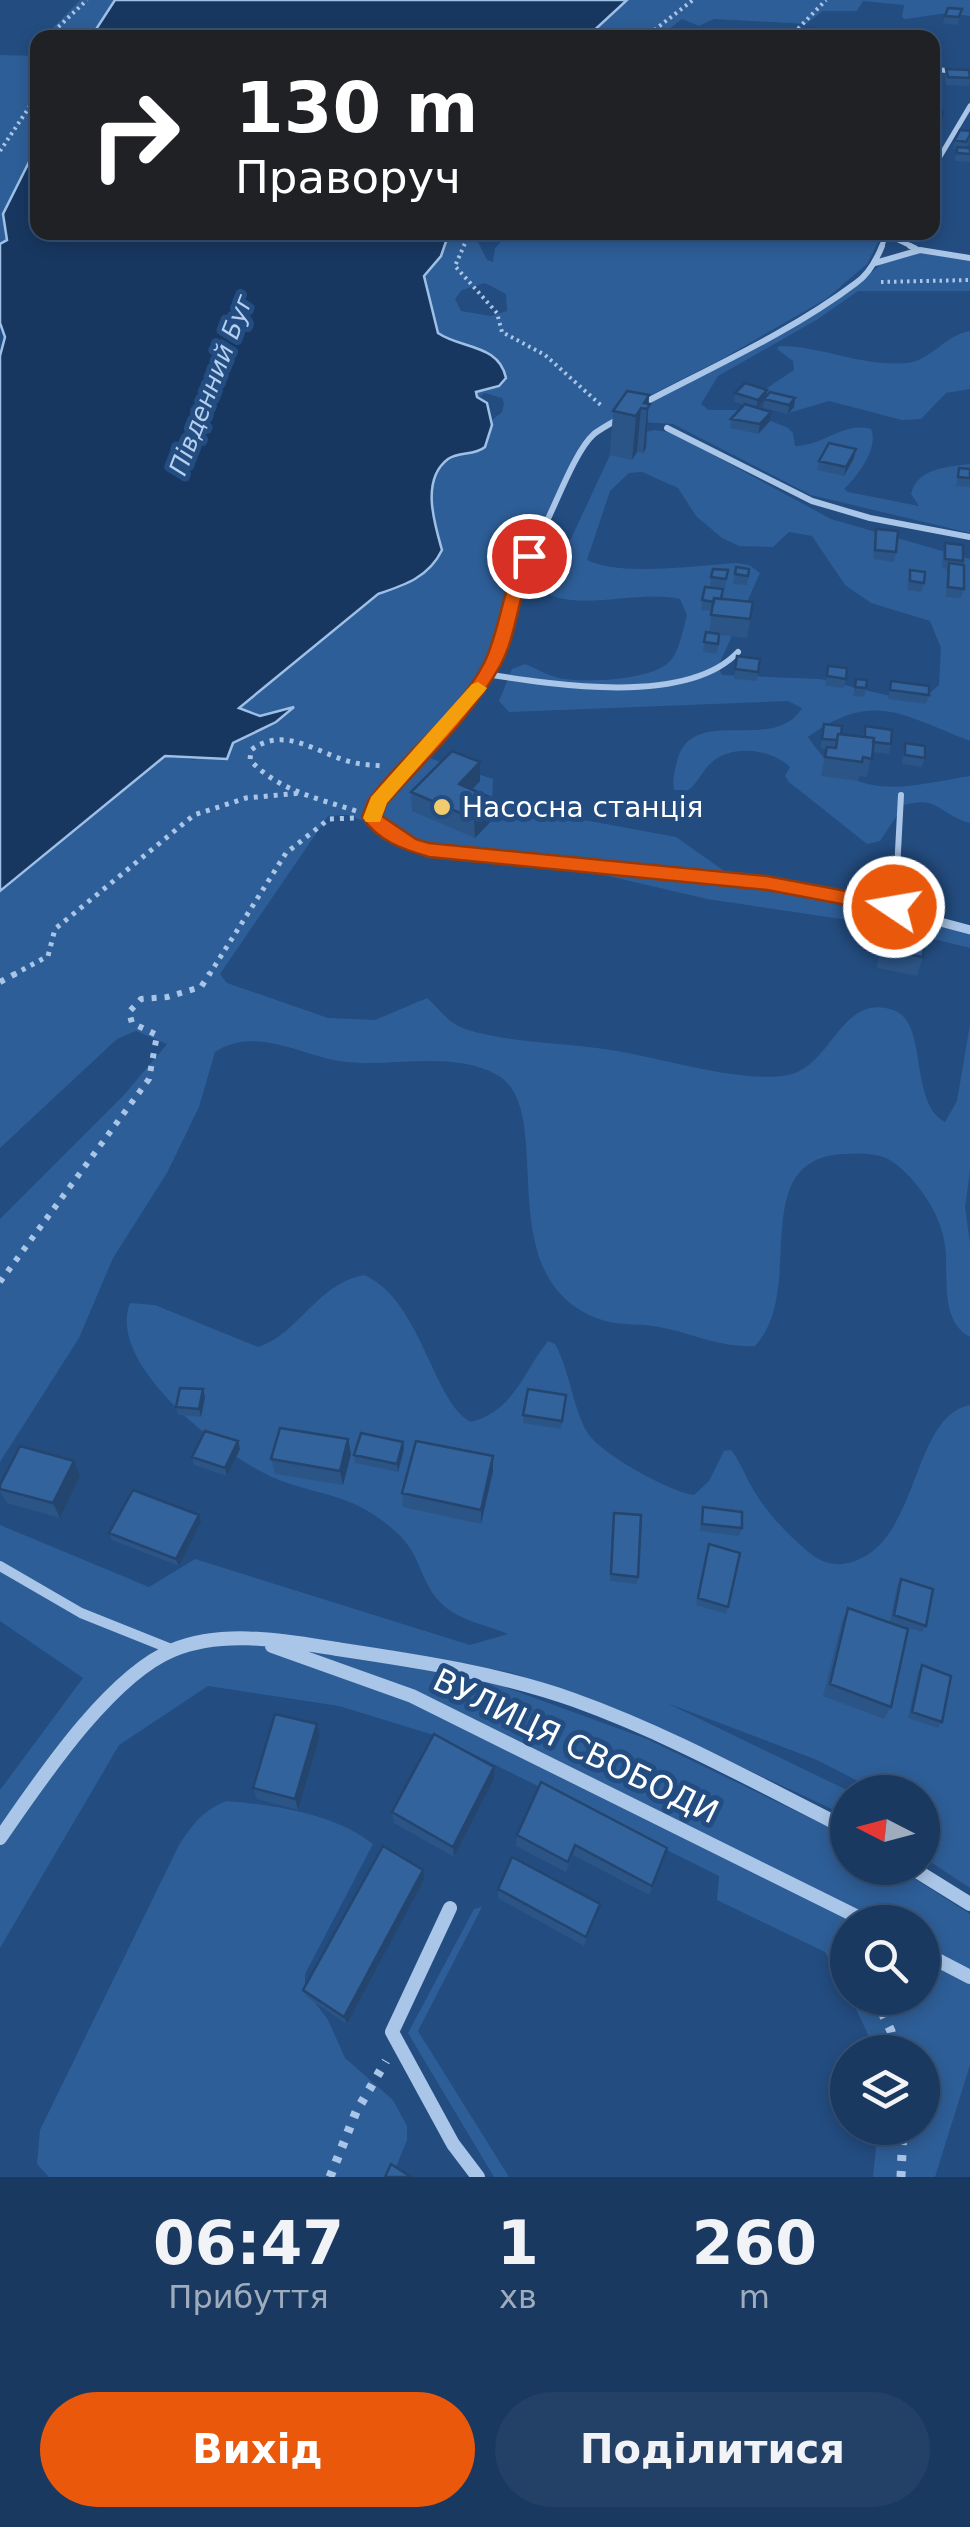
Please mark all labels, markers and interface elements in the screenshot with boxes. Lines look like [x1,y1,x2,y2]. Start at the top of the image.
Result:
text: 130 m [235,67,478,149]
icon: right [70,70,200,200]
text: Праворуч [235,151,461,204]
water label: Південний Буг [163,290,259,480]
pin [487,514,572,599]
icon: arrive [502,529,557,584]
place label: Насосна станція [462,791,703,824]
marker: Насосна станція [431,796,453,818]
position arrow [842,855,946,959]
street label: ВУЛИЦЯ СВОБОДИ [427,1660,725,1832]
north arrow [830,1775,940,1885]
map controls [830,1775,940,2145]
button: search [830,1905,940,2015]
button: layers [830,2035,940,2145]
text: 06:47 [153,2208,344,2278]
text: 1 [497,2208,539,2278]
text: 260 [692,2208,817,2278]
text: Прибуття [168,2278,329,2316]
text: хв [499,2278,537,2316]
text: m [739,2278,770,2316]
button: Вихід [40,2392,475,2507]
button: Поділитися [495,2392,930,2507]

